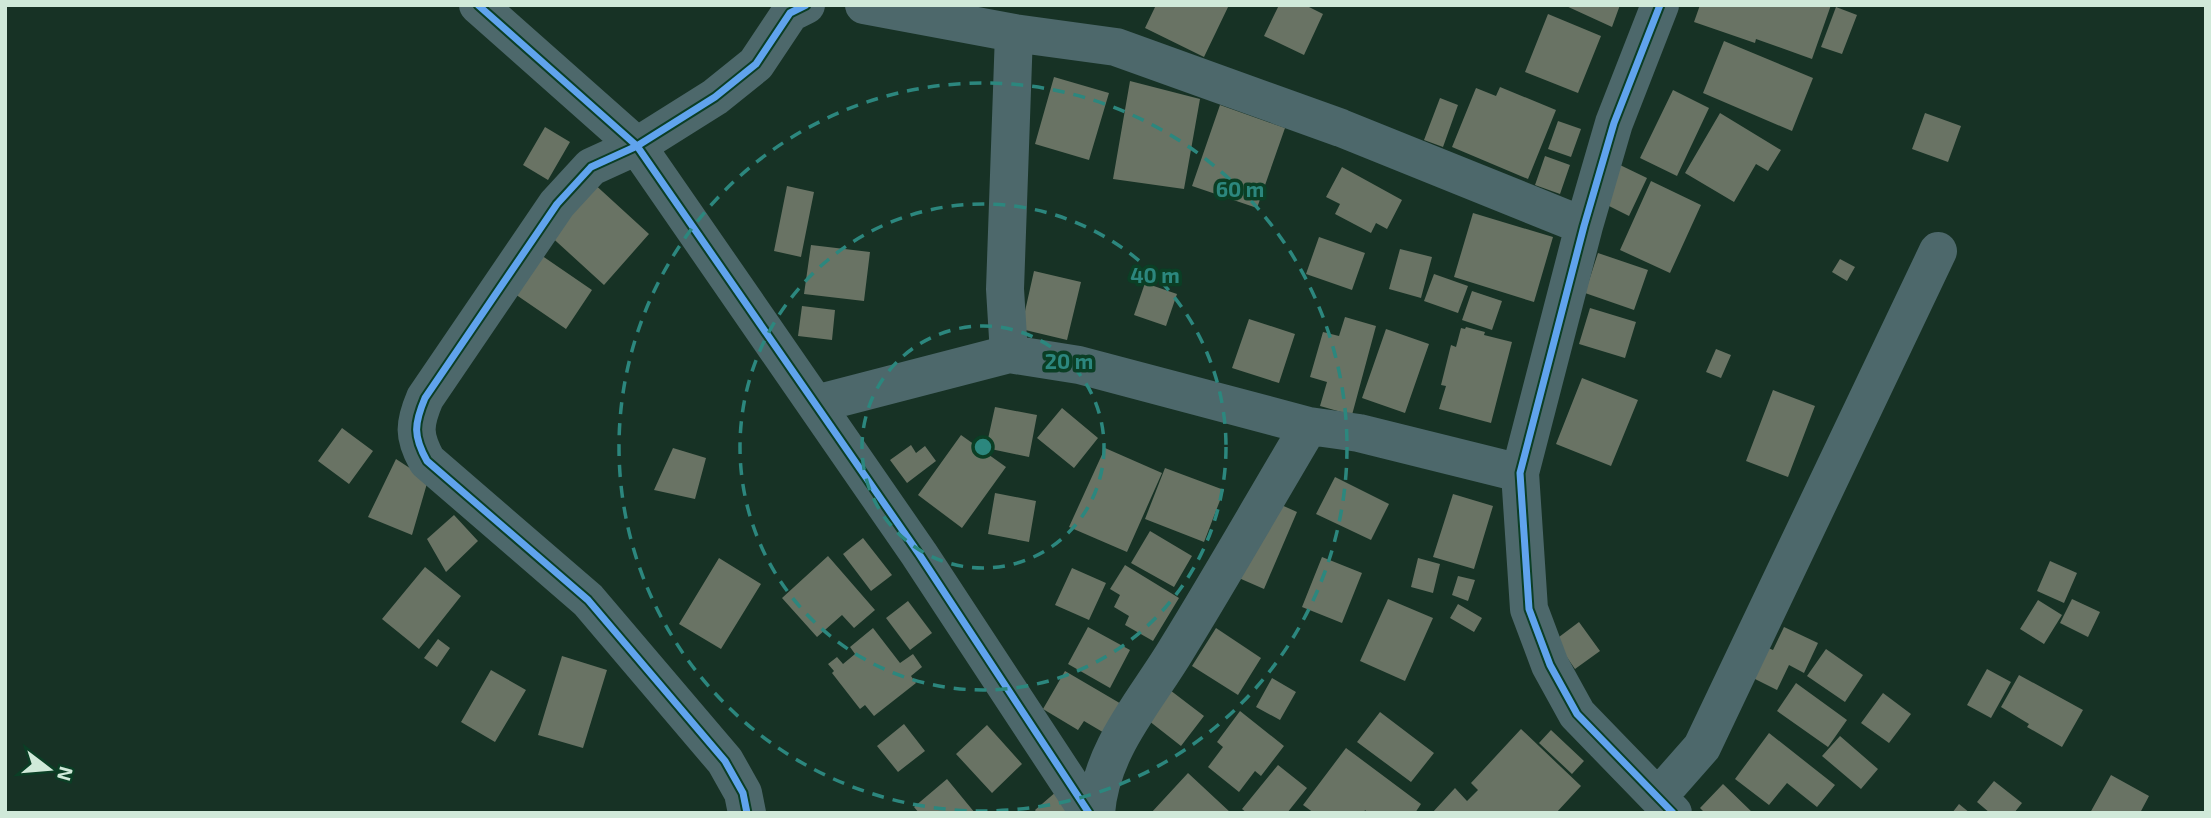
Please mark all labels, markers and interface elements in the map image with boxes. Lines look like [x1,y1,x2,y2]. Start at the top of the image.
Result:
text: 60 m [1216,176,1264,201]
text: 40 m [1130,262,1180,287]
text: 20 m [1045,348,1093,373]
centre of rings [971,435,995,459]
north arrow [14,734,84,804]
text: N [53,764,79,784]

